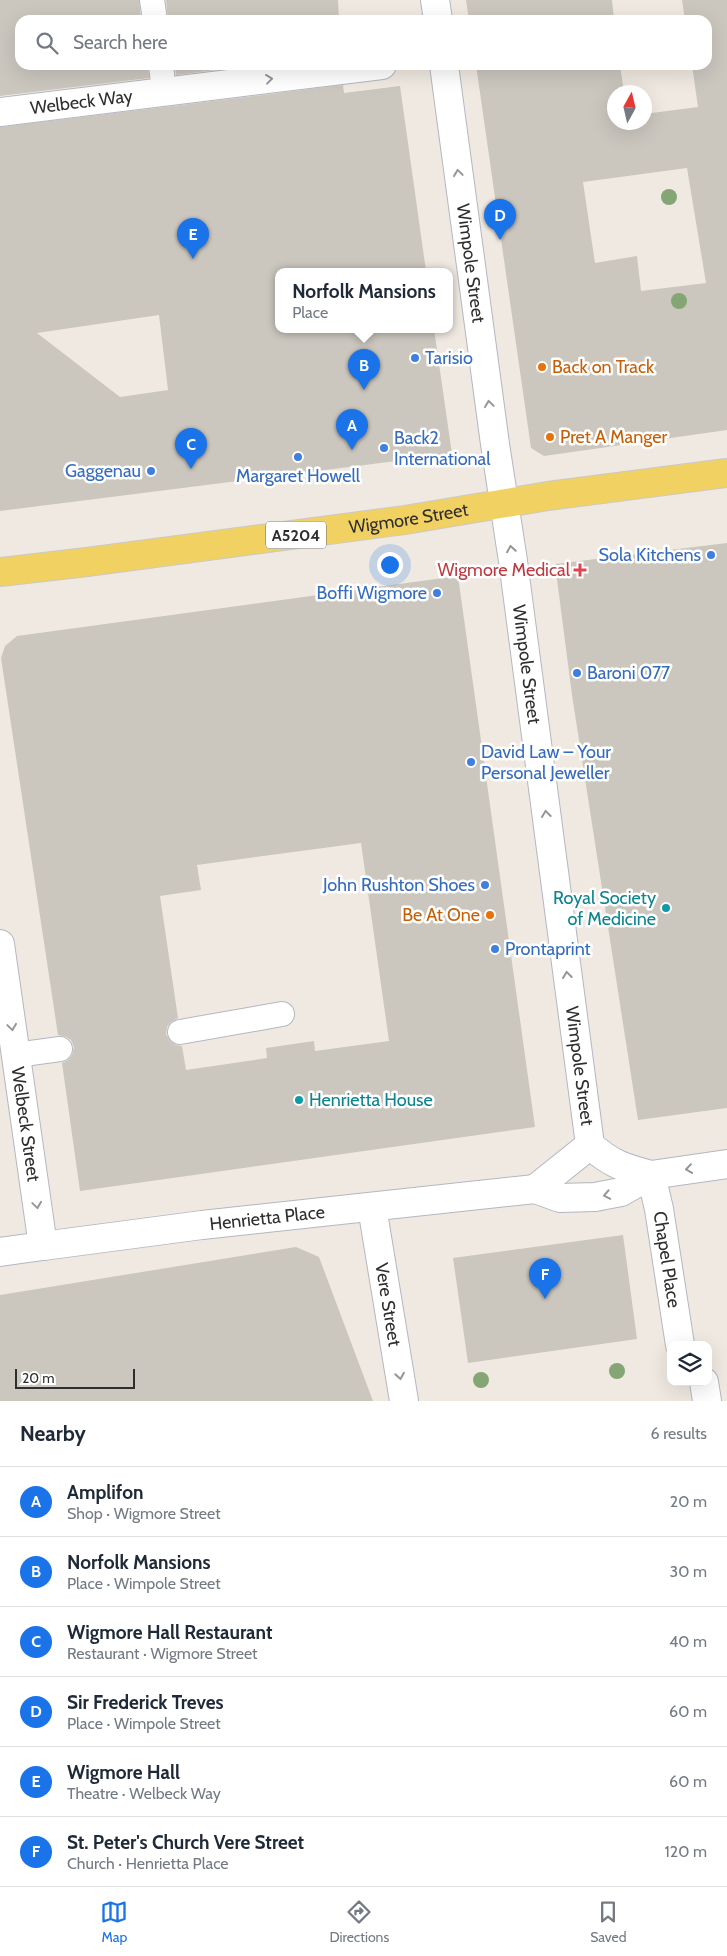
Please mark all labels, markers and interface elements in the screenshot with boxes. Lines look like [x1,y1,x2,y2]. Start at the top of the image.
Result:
search box [15,15,712,70]
icon: search [33,29,61,57]
text: Search here [73,31,167,54]
one-way arrow [265,74,273,85]
street label: Welbeck Way [29,85,134,119]
north arrow [607,85,652,130]
one-way arrow [454,169,464,178]
pin: D [484,199,516,240]
street label: Wimpole Street [452,202,490,324]
pin: E [177,218,209,259]
popup [275,268,453,333]
text: Norfolk Mansions [292,280,436,303]
text: Place [292,303,328,322]
place label: Tarisio [425,347,473,369]
pin: B [348,349,380,390]
marker: Tarisio [409,352,421,364]
place label: Back on Track [552,356,655,378]
marker: Back on Track [536,361,548,373]
one-way arrow [485,399,495,408]
pin: A [336,409,368,450]
place label: Pret A Manger [560,426,667,448]
place label: Back2 International [394,427,491,470]
pin: C [175,428,207,469]
marker: Pret A Manger [544,431,556,443]
marker: Back2 International [378,442,390,454]
marker: Margaret Howell [292,451,304,463]
place label: Gaggenau [65,460,141,482]
marker: Gaggenau [145,465,157,477]
place label: Margaret Howell [236,465,361,487]
street label: Wigmore Street [347,499,470,538]
road number: A5204 [266,522,326,548]
one-way arrow [507,544,517,553]
place label: Sola Kitchens [599,544,701,566]
marker: Sola Kitchens [705,549,717,561]
your location [377,552,403,578]
place label: Wigmore Medical [437,559,571,581]
marker: Wigmore Medical [574,564,586,576]
place label: Boffi Wigmore [317,582,427,604]
marker: Boffi Wigmore [431,587,443,599]
street label: Wimpole Street [508,603,545,725]
place label: Baroni 077 [587,662,670,684]
marker: Baroni 077 [571,667,583,679]
place label: David Law – Your Personal Jeweller [481,741,611,784]
marker: David Law – Your Personal Jeweller [465,756,477,768]
one-way arrow [541,810,552,818]
place label: John Rushton Shoes [322,874,475,896]
marker: John Rushton Shoes [479,879,491,891]
place label: Royal Society of Medicine [553,887,656,930]
marker: Royal Society of Medicine [660,902,672,914]
place label: Be At One [402,904,480,926]
marker: Be At One [484,909,496,921]
place label: Prontaprint [505,938,591,960]
marker: Prontaprint [489,943,501,955]
one-way arrow [562,971,573,979]
street label: Wimpole Street [561,1005,598,1127]
one-way arrow [6,1024,17,1032]
street label: Welbeck Street [7,1065,45,1183]
place label: Henrietta House [309,1089,433,1111]
marker: Henrietta House [293,1094,305,1106]
one-way arrow [685,1164,693,1174]
one-way arrow [603,1189,612,1200]
street label: Henrietta Place [208,1201,326,1235]
one-way arrow [31,1202,42,1210]
street label: Chapel Place [648,1210,685,1309]
pin: F [529,1258,561,1299]
street label: Vere Street [370,1261,406,1348]
map controls [667,1341,712,1386]
button: layers [667,1341,712,1386]
scale bar [15,1366,135,1389]
text: 20 m [22,1369,55,1387]
one-way arrow [394,1371,404,1380]
text: Nearby [20,1421,86,1446]
text: 6 results [651,1424,707,1443]
text: Amplifon [67,1481,144,1504]
text: A [31,1492,41,1511]
text: 20 m [670,1492,707,1511]
text: Shop · Wigmore Street [67,1504,221,1523]
text: Norfolk Mansions [67,1551,211,1574]
text: B [31,1562,41,1581]
text: 30 m [670,1562,707,1581]
text: Place · Wimpole Street [67,1574,221,1593]
text: Wigmore Hall Restaurant [67,1621,273,1644]
text: C [31,1632,41,1651]
text: 40 m [669,1632,707,1651]
text: Restaurant · Wigmore Street [67,1644,257,1663]
text: Sir Frederick Treves [67,1691,224,1714]
text: D [30,1702,42,1721]
text: 60 m [669,1702,707,1721]
text: Place · Wimpole Street [67,1714,221,1733]
text: Wigmore Hall [67,1761,180,1784]
text: E [31,1772,41,1791]
text: 60 m [669,1772,707,1791]
text: Theatre · Welbeck Way [67,1784,221,1803]
text: St. Peter's Church Vere Street [67,1831,304,1854]
text: F [32,1842,40,1861]
text: 120 m [665,1842,707,1861]
text: Church · Henrietta Place [67,1854,229,1873]
tab: Map [100,1898,128,1946]
tab: Directions [329,1898,389,1946]
tab: Saved [590,1898,627,1946]

